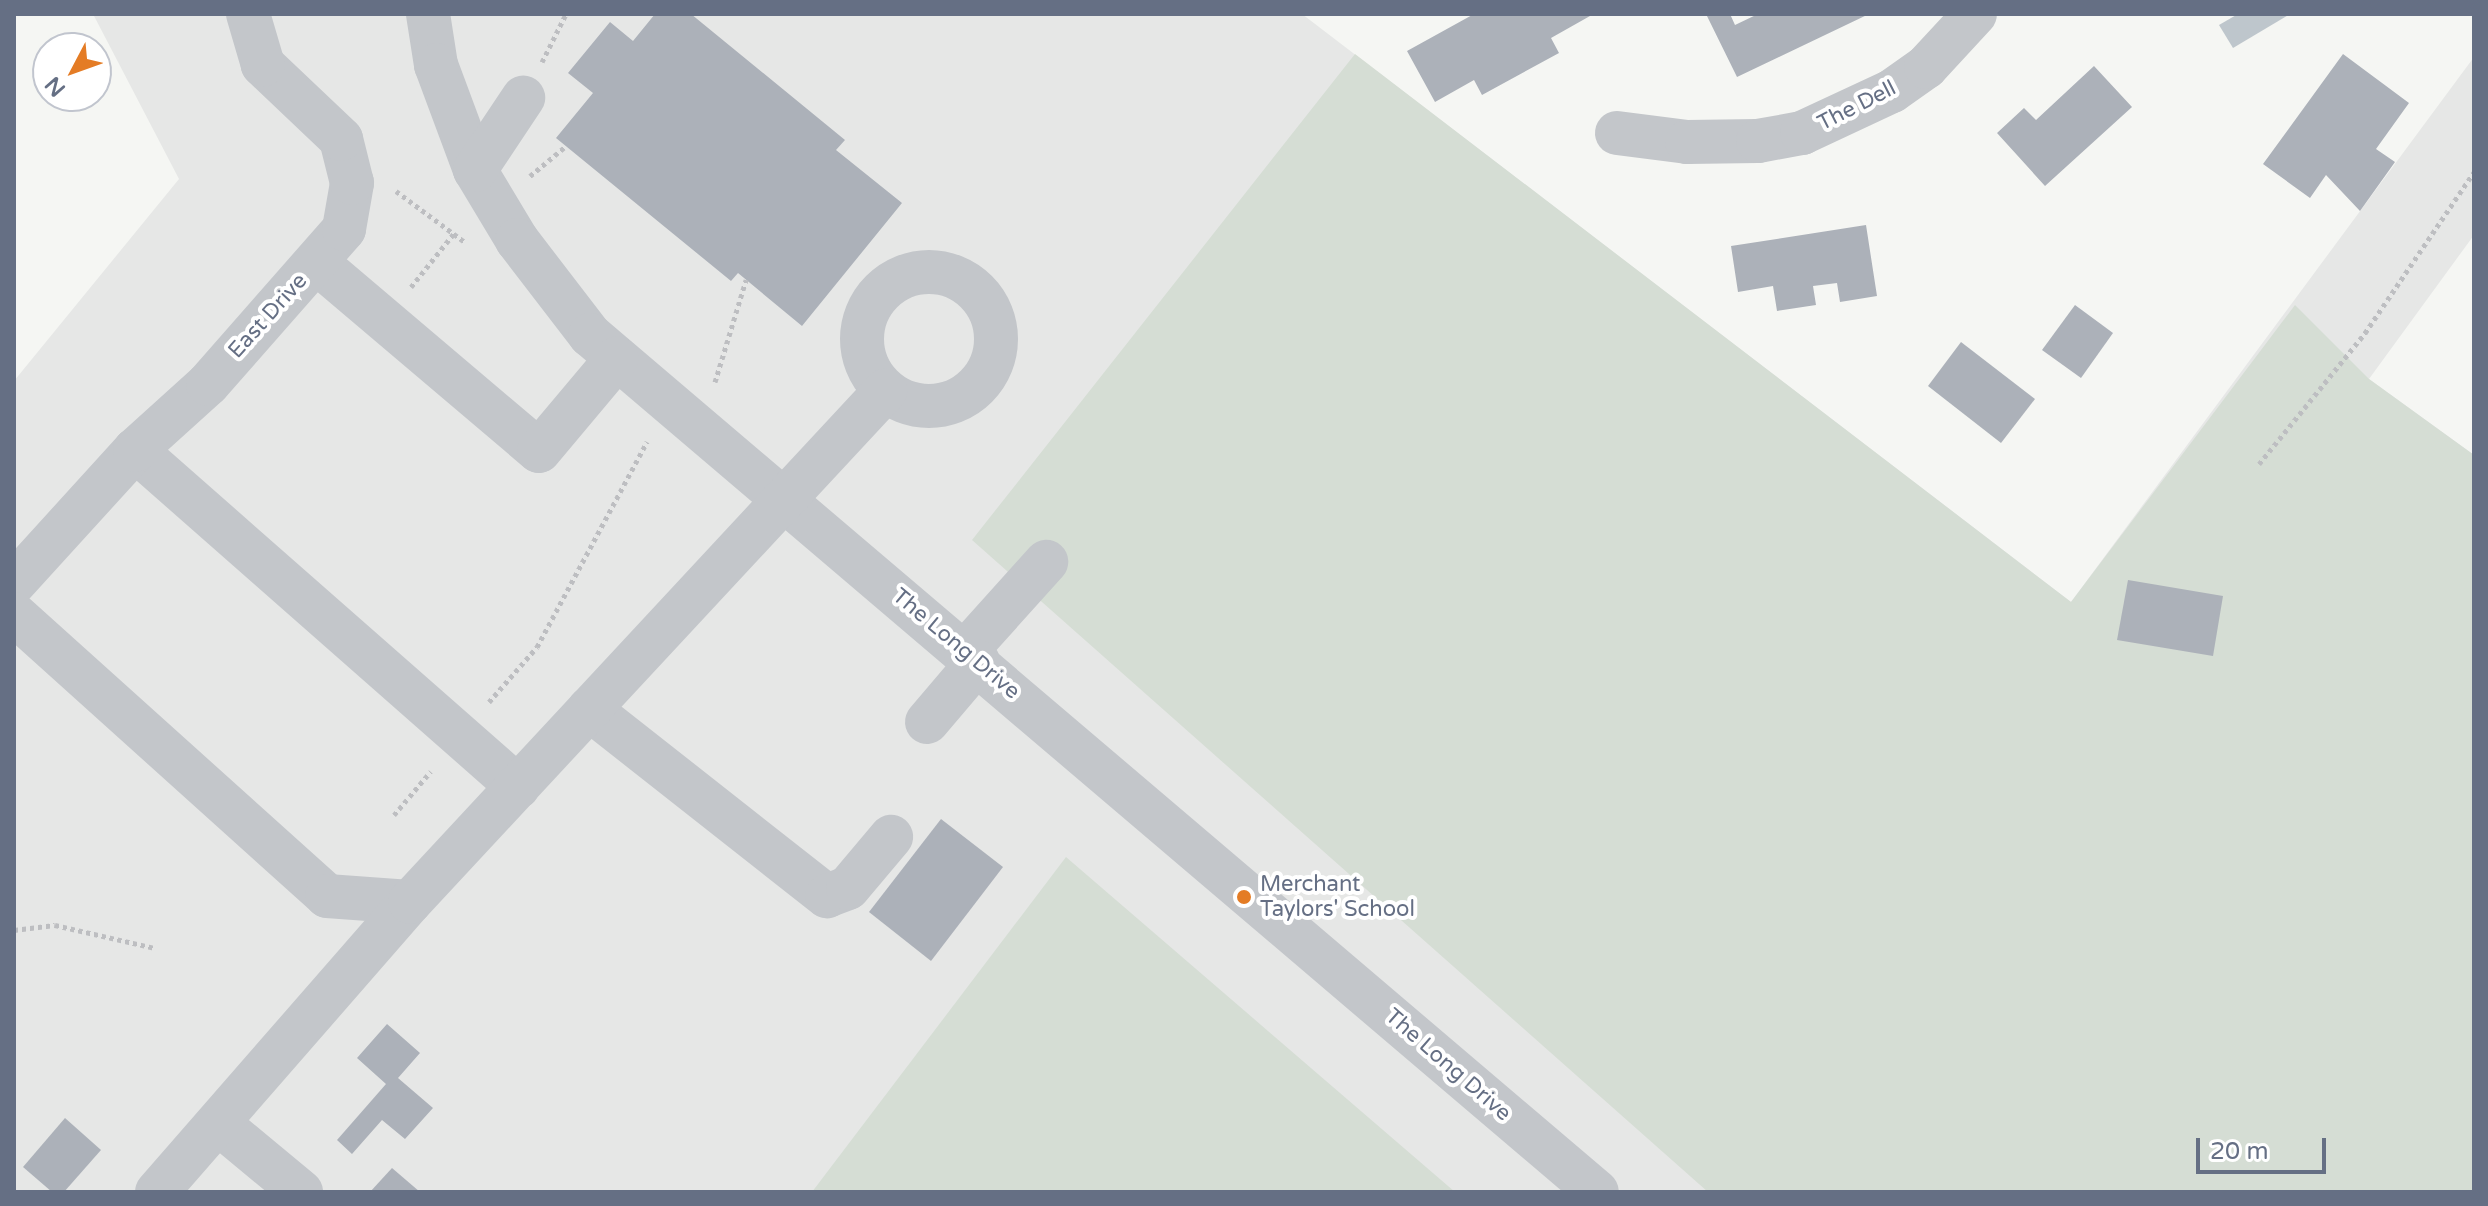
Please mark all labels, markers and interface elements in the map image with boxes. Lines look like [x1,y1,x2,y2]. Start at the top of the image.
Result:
north arrow [32,32,112,112]
text: N [40,71,71,102]
street label: The Dell [1813,75,1901,137]
street label: East Drive [223,268,313,364]
street label: The Long Drive [887,583,1025,705]
place label: Merchant Taylors' School [1260,871,1415,922]
marker: Merchant Taylors' School [1235,888,1253,906]
street label: The Long Drive [1380,1003,1516,1127]
scale bar [2200,1122,2330,1172]
text: 20 m [2210,1137,2268,1166]

